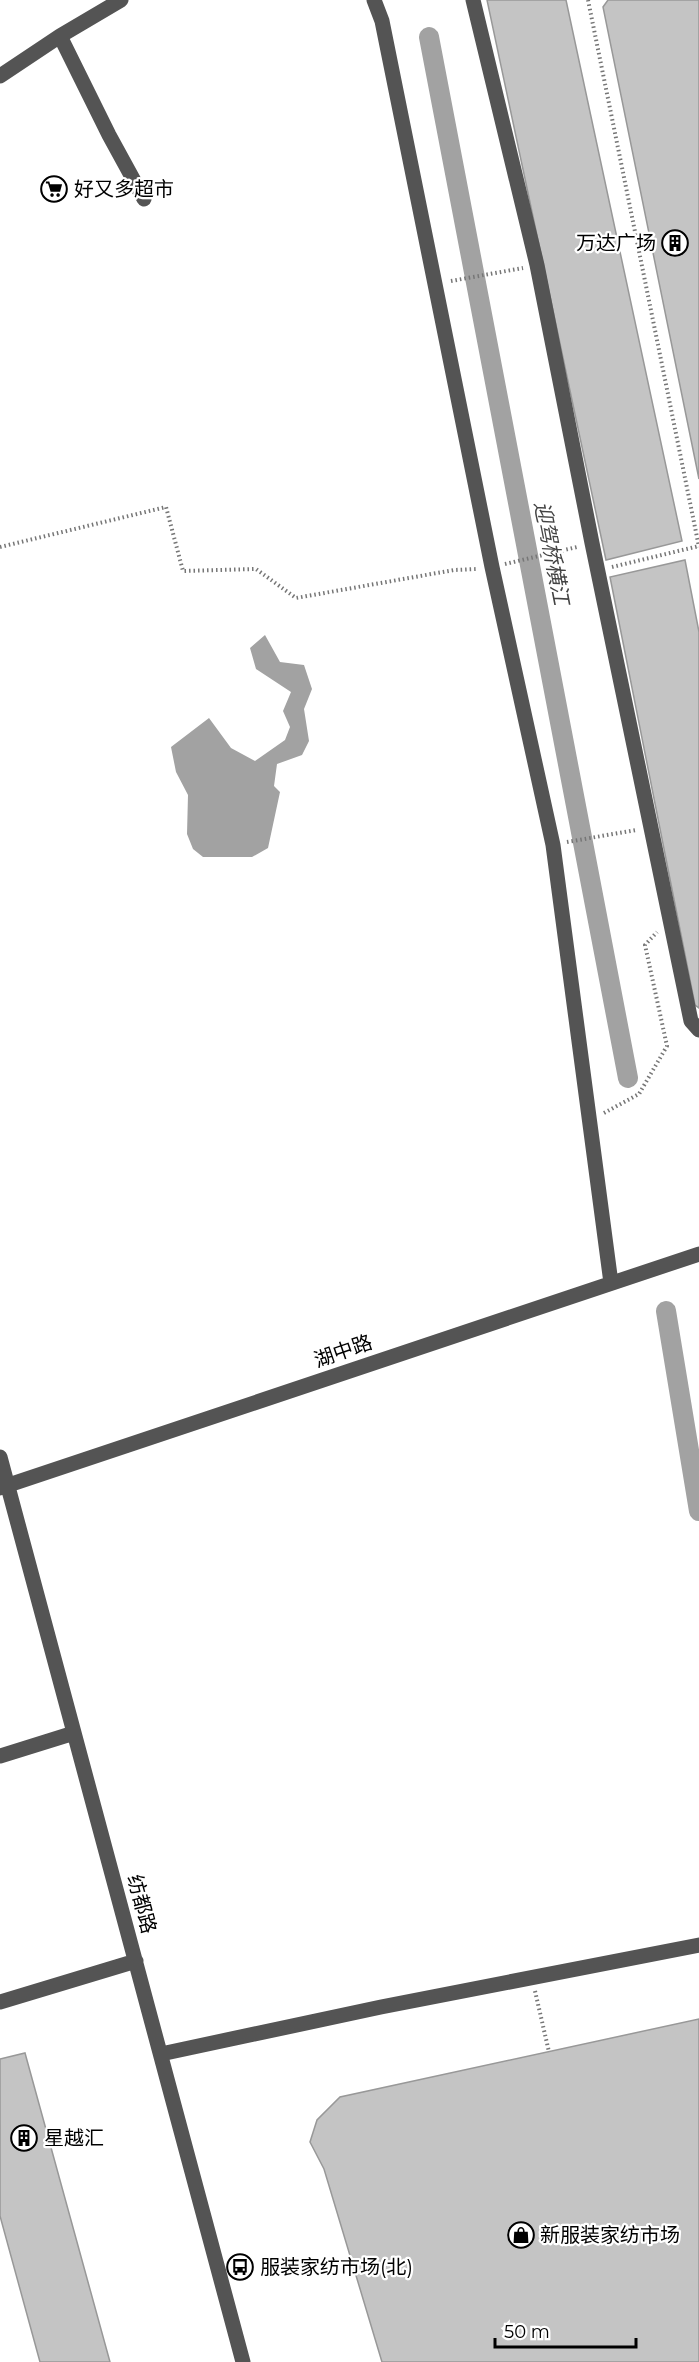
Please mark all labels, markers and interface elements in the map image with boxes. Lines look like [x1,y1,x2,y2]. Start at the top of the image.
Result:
supermarket icon: 好又多超市 [39,174,69,204]
place label: 好又多超市 [74,177,174,201]
building icon: 万达广场 [660,228,690,258]
place label: 万达广场 [576,231,656,255]
water label: 迎驾桥横江 [530,499,575,609]
street label: 湖中路 [311,1330,375,1372]
street label: 纺都路 [123,1872,161,1936]
building icon: 星越汇 [9,2123,39,2153]
place label: 星越汇 [44,2126,104,2150]
shop icon: 新服装家纺市场 [506,2220,536,2250]
place label: 新服装家纺市场 [540,2223,680,2247]
bus stop icon: 服装家纺市场(北) [225,2252,255,2282]
place label: 服装家纺市场(北) [260,2255,413,2279]
scale bar [495,2311,636,2349]
text: 50 m [504,2321,550,2343]

